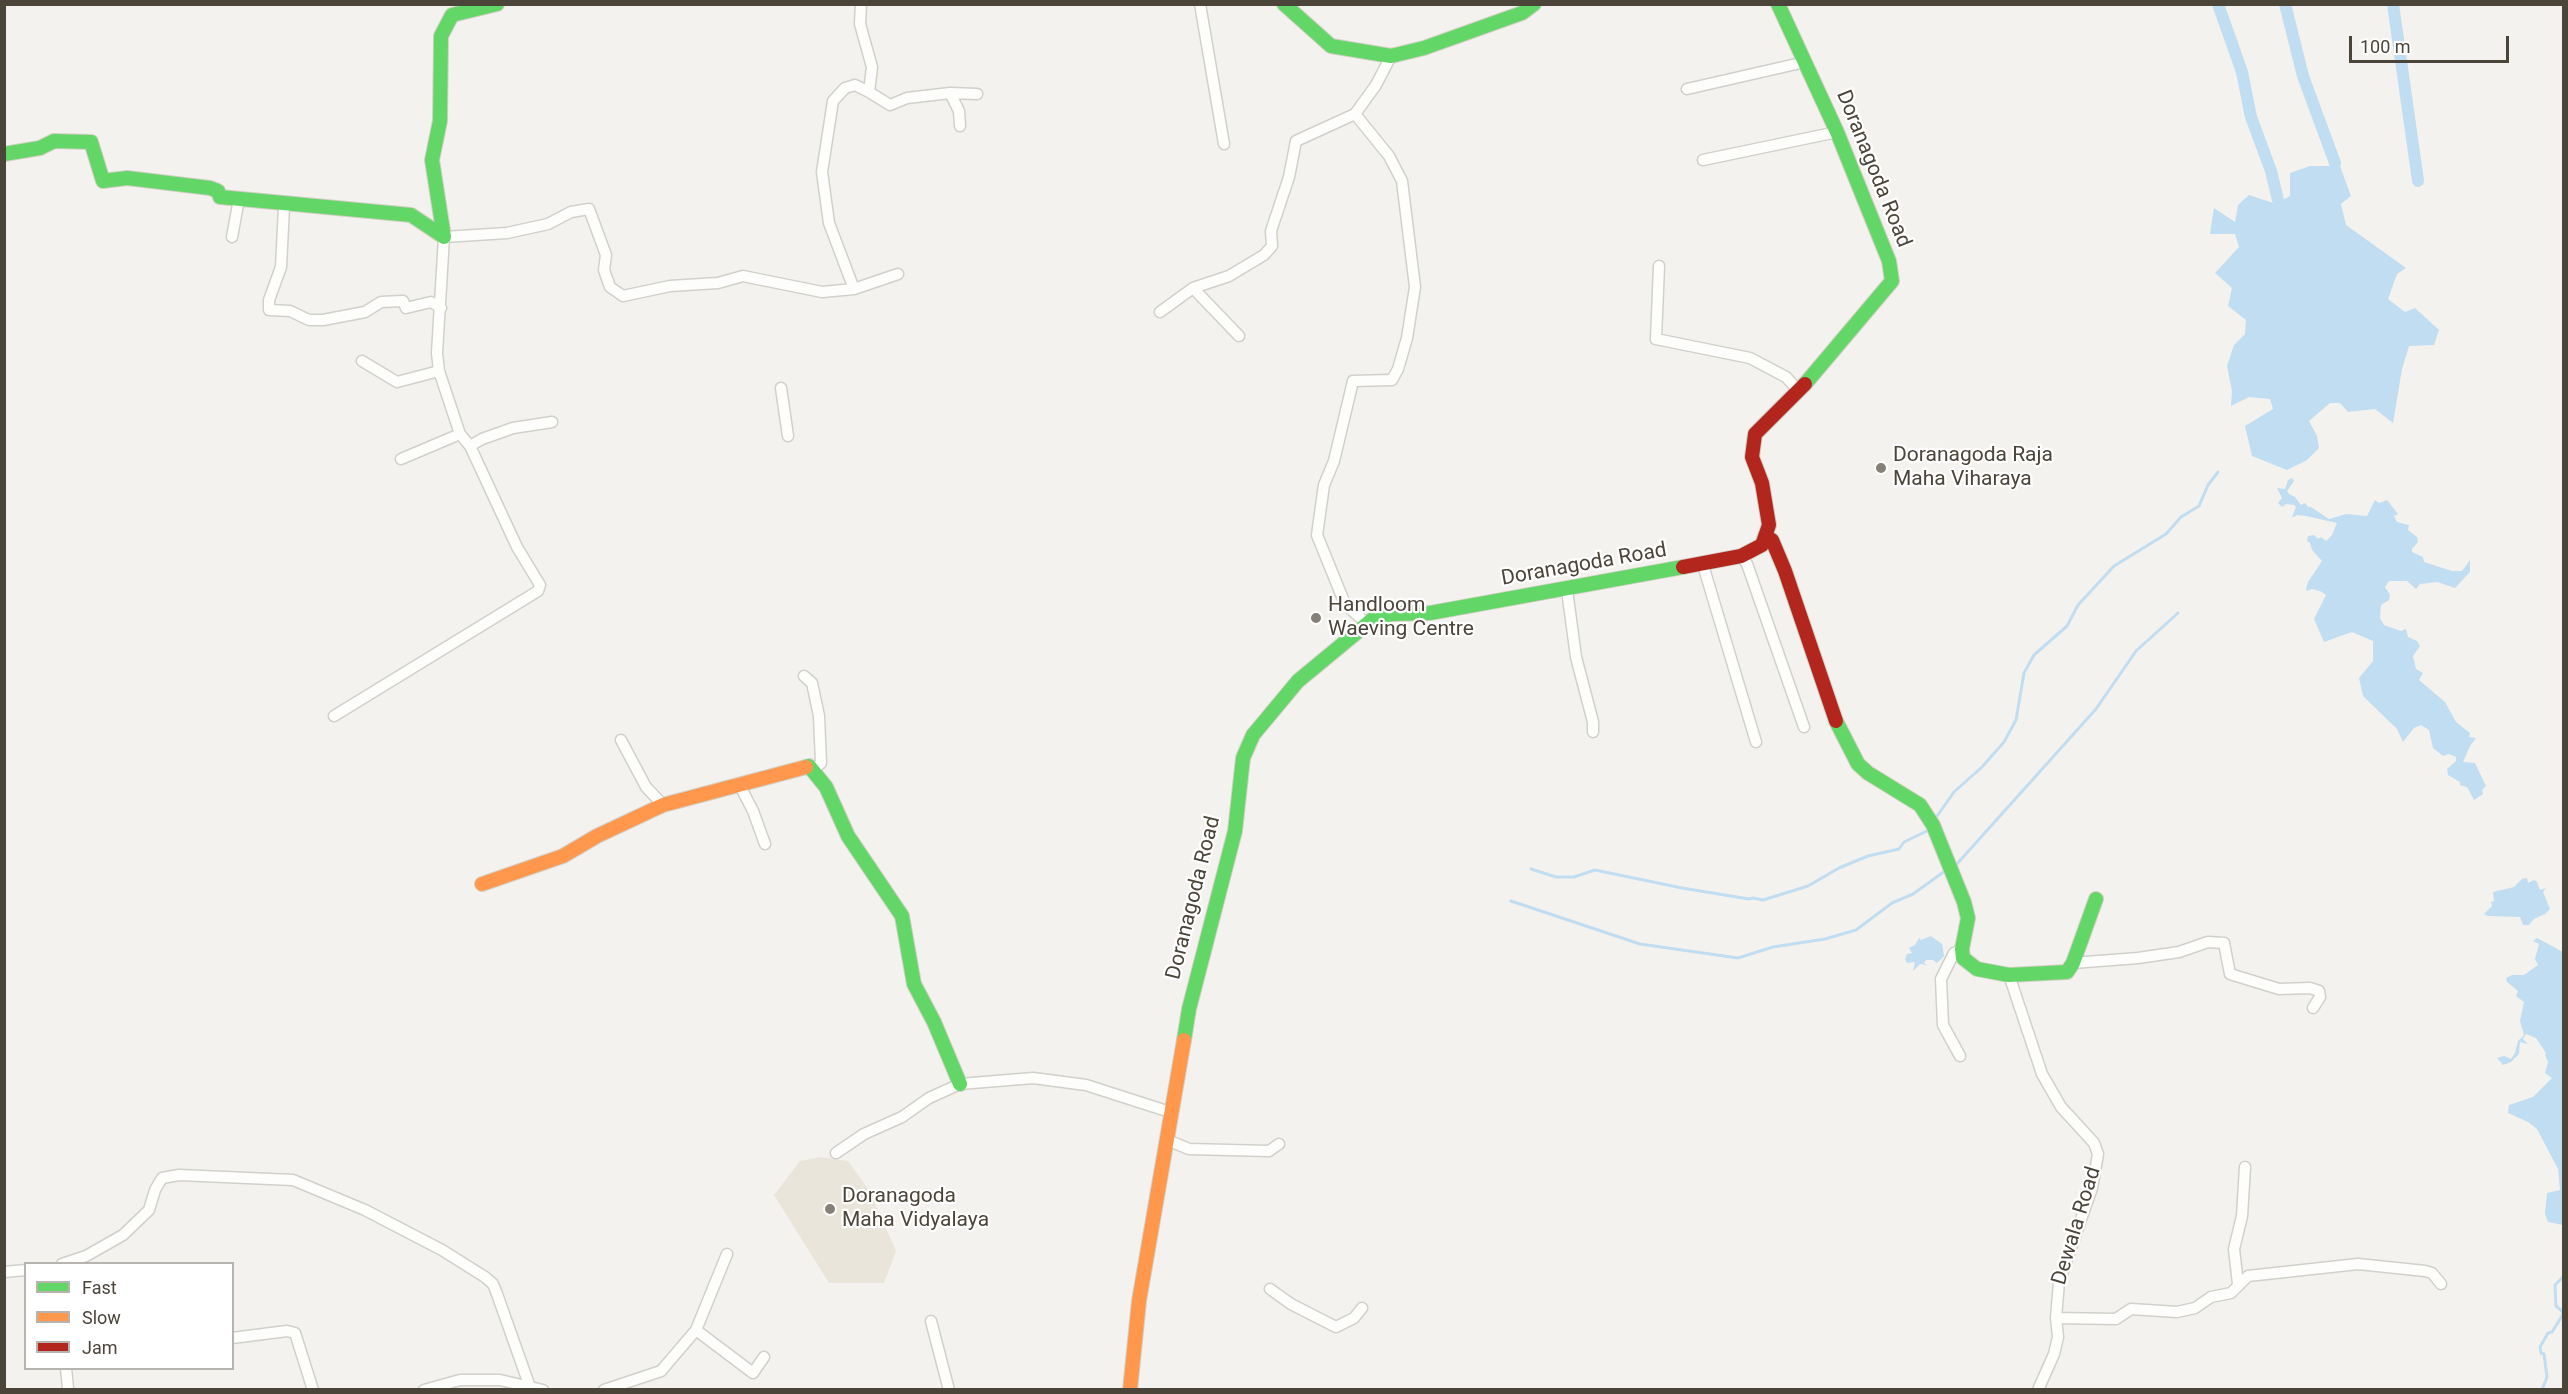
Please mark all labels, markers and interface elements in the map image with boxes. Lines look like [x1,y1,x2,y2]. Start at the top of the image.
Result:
scale bar [2352,24,2512,62]
text: 100 m [2360,36,2411,57]
street label: Doranagoda Road [1830,87,1916,251]
place label: Doranagoda Raja Maha Viharaya [1893,443,2053,493]
marker: Doranagoda Raja Maha Viharaya [1874,461,1888,475]
street label: Doranagoda Road [1499,538,1669,592]
place label: Handloom Waeving Centre [1328,593,1474,643]
marker: Handloom Waeving Centre [1309,611,1323,625]
street label: Doranagoda Road [1162,814,1226,982]
street label: Dewala Road [2047,1164,2107,1288]
place label: Doranagoda Maha Vidyalaya [842,1184,989,1234]
marker: Doranagoda Maha Vidyalaya [823,1202,837,1216]
legend [24,1262,234,1370]
text: Fast [82,1277,117,1298]
text: Slow [82,1307,121,1328]
text: Jam [82,1337,118,1358]

